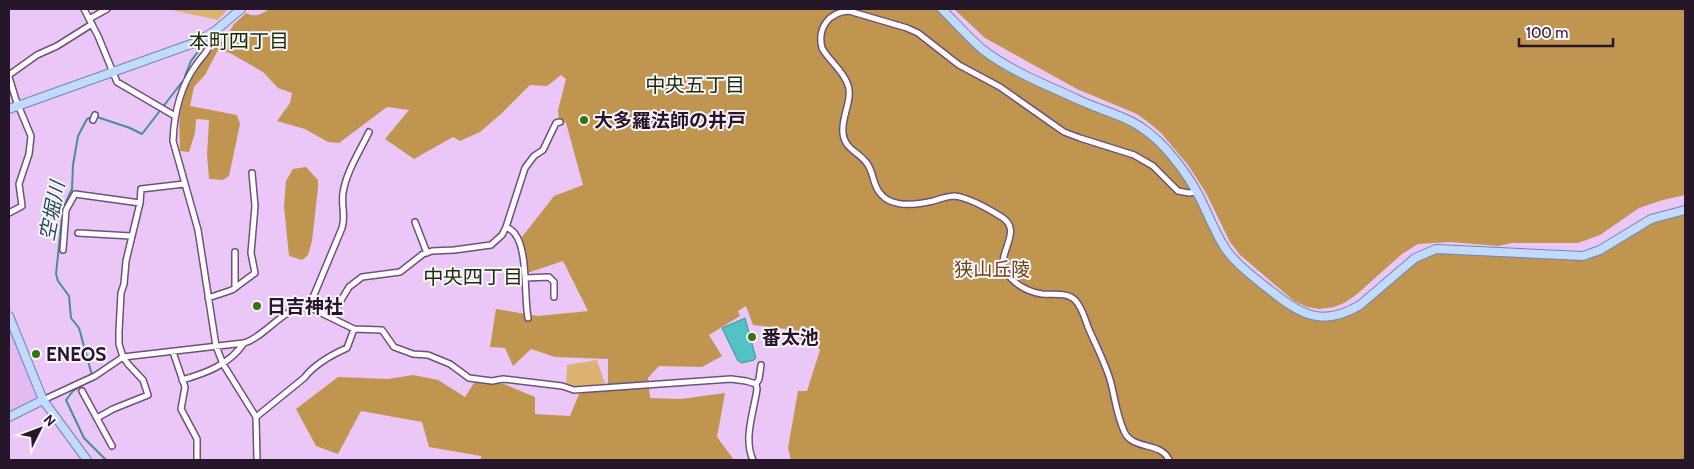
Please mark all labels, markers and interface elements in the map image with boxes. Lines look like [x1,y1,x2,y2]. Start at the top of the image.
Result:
scale bar [1519,15,1613,47]
text: 100 m [1526,24,1568,42]
district label: 本町四丁目 [189,29,289,53]
district label: 中央五丁目 [645,73,745,97]
place label: 大多羅法師の井戸 [594,109,746,132]
marker: 大多羅法師の井戸 [578,114,590,126]
water label: 空堀川 [34,177,70,243]
park label: 狭山丘陵 [954,258,1030,281]
district label: 中央四丁目 [423,265,523,289]
place label: 日吉神社 [267,295,343,318]
marker: 日吉神社 [251,300,263,312]
place label: 番太池 [762,326,819,349]
marker: 番太池 [746,331,758,343]
place label: ENEOS [46,343,106,366]
marker: ENEOS [30,348,42,360]
north arrow [15,404,65,454]
text: N [40,411,60,430]

